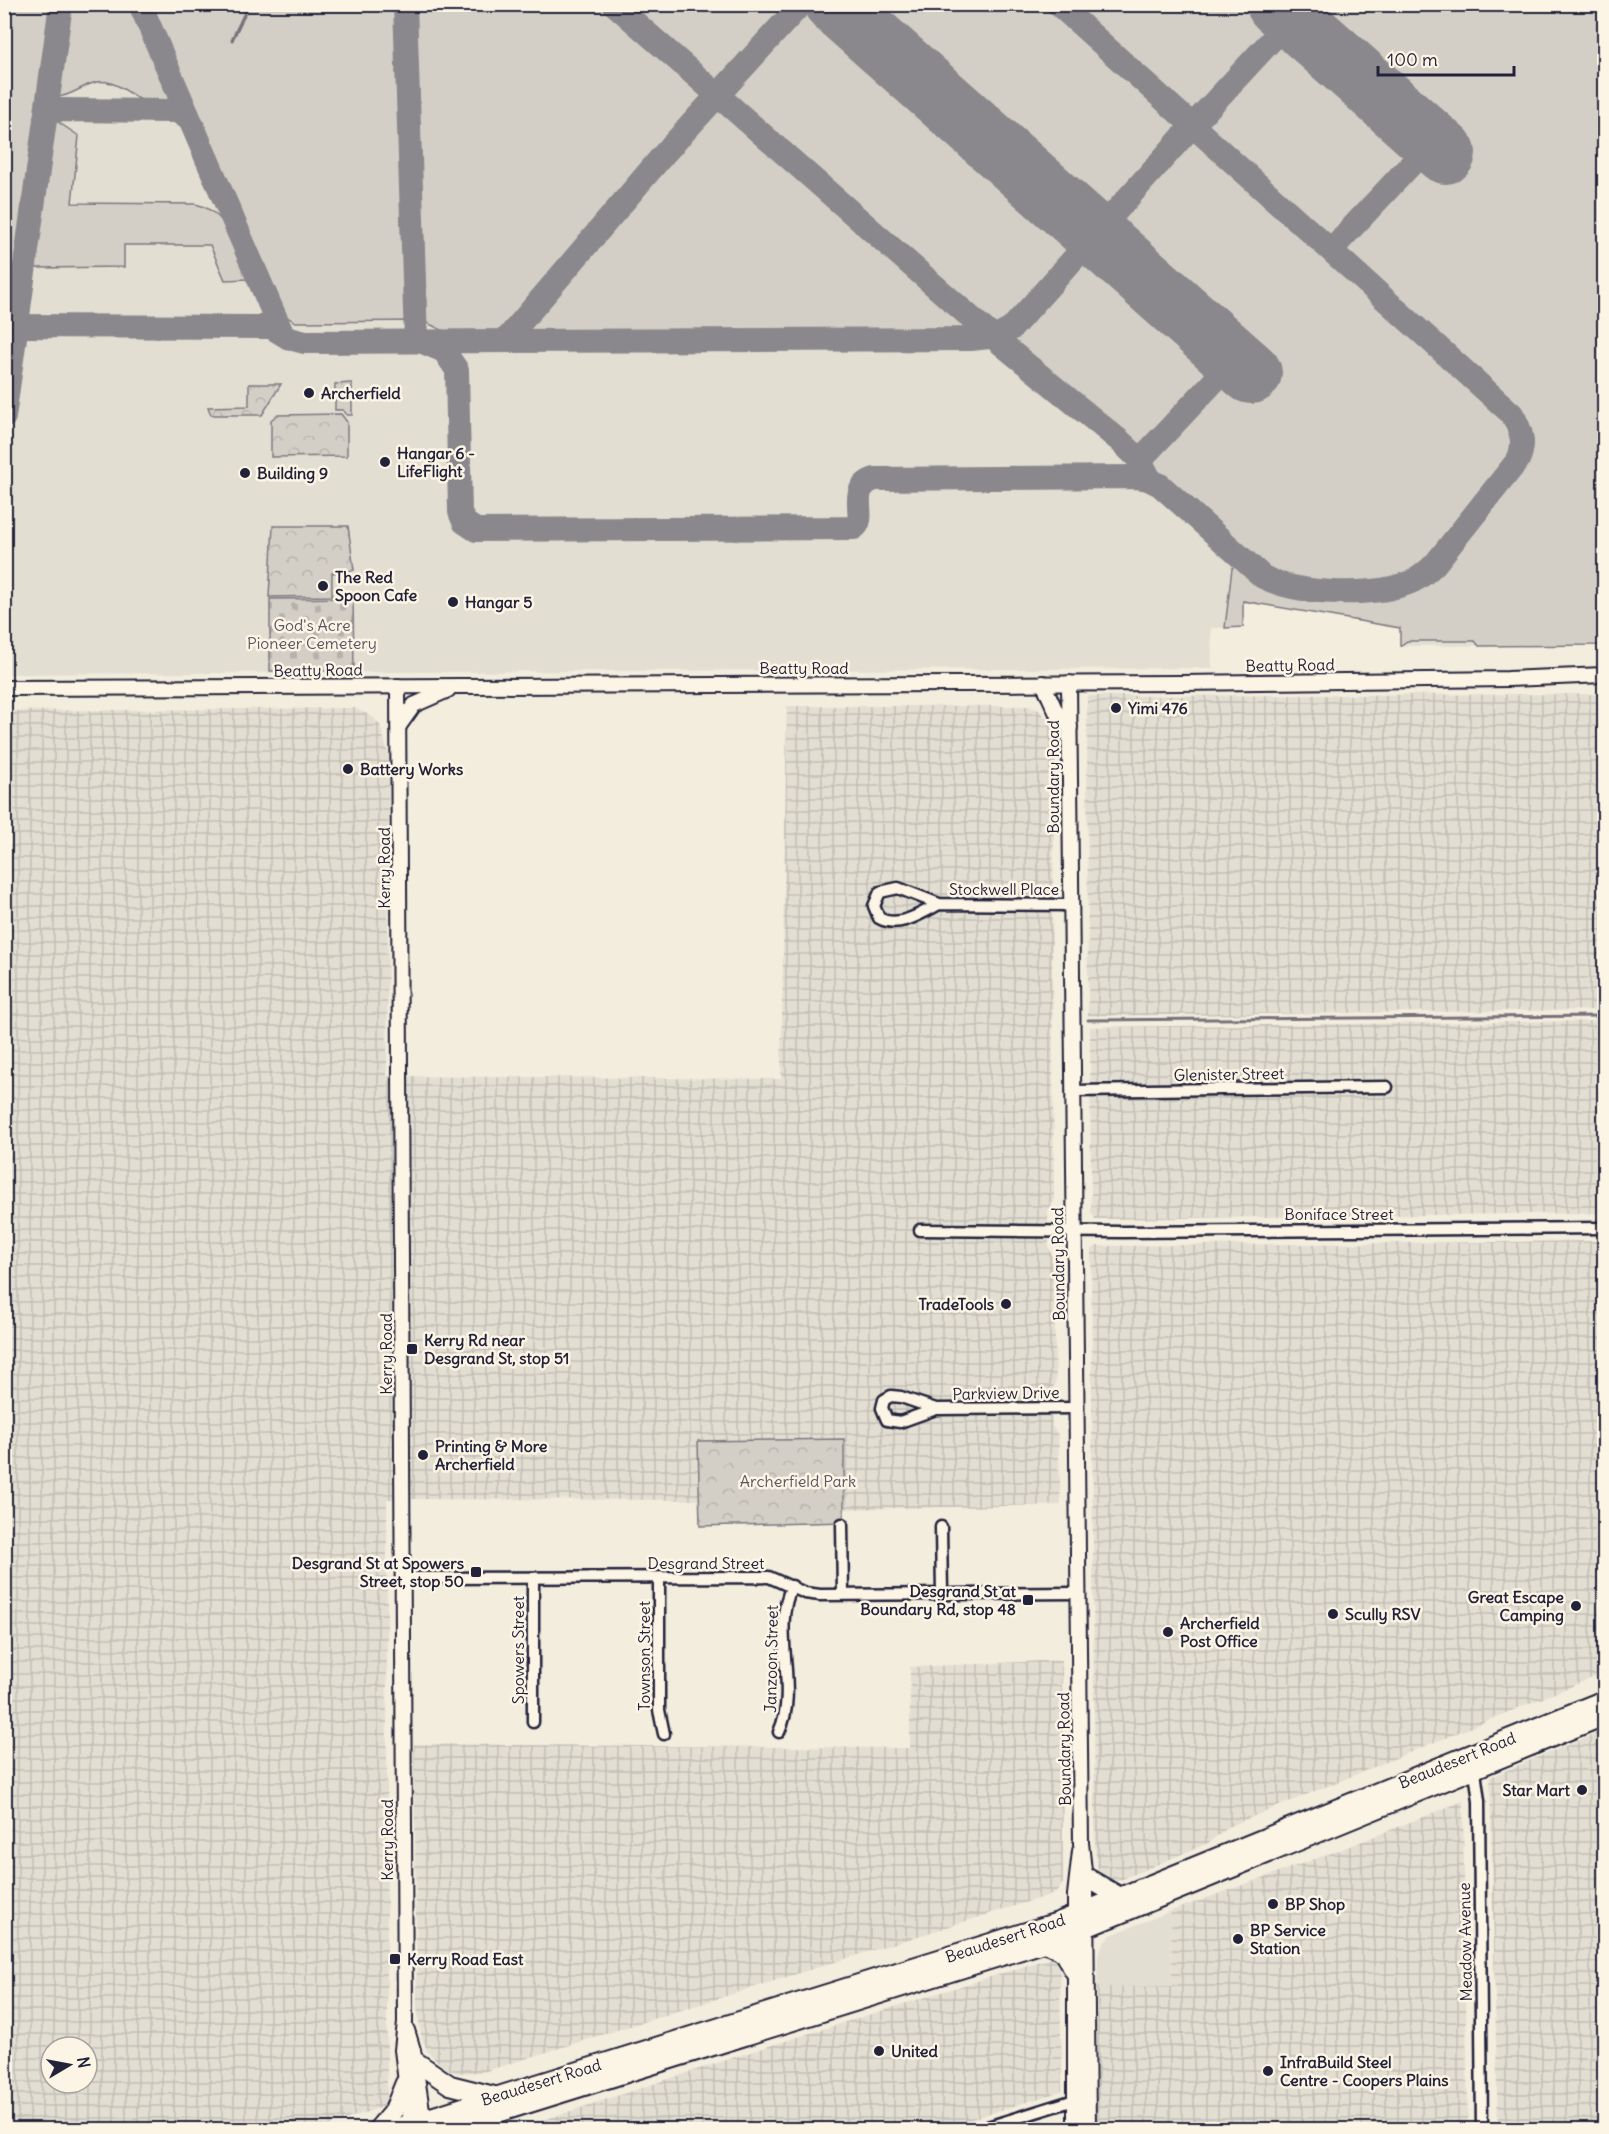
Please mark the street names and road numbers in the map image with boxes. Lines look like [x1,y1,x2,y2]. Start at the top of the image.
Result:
street label: Beatty Road [1245,654,1335,676]
street label: Beatty Road [759,658,849,678]
street label: Beatty Road [273,659,363,681]
street label: Boundary Road [1043,720,1063,834]
street label: Kerry Road [374,827,394,909]
street label: Stockwell Place [949,879,1059,899]
street label: Glenister Street [1173,1063,1285,1085]
street label: Boniface Street [1284,1204,1394,1224]
street label: Boundary Road [1047,1207,1069,1321]
street label: Kerry Road [376,1313,396,1395]
street label: Parkview Drive [952,1382,1060,1404]
street label: Desgrand Street [648,1553,765,1573]
street label: Spowers Street [508,1595,528,1704]
street label: Townson Street [634,1600,654,1711]
street label: Janzoon Street [760,1604,782,1713]
street label: Boundary Road [1053,1692,1075,1806]
street label: Beaudesert Road [1396,1727,1518,1793]
street label: Kerry Road [377,1799,397,1881]
street label: Meadow Avenue [1454,1882,1476,2002]
street label: Beaudesert Road [943,1909,1067,1967]
street label: Beaudesert Road [479,2054,603,2110]

